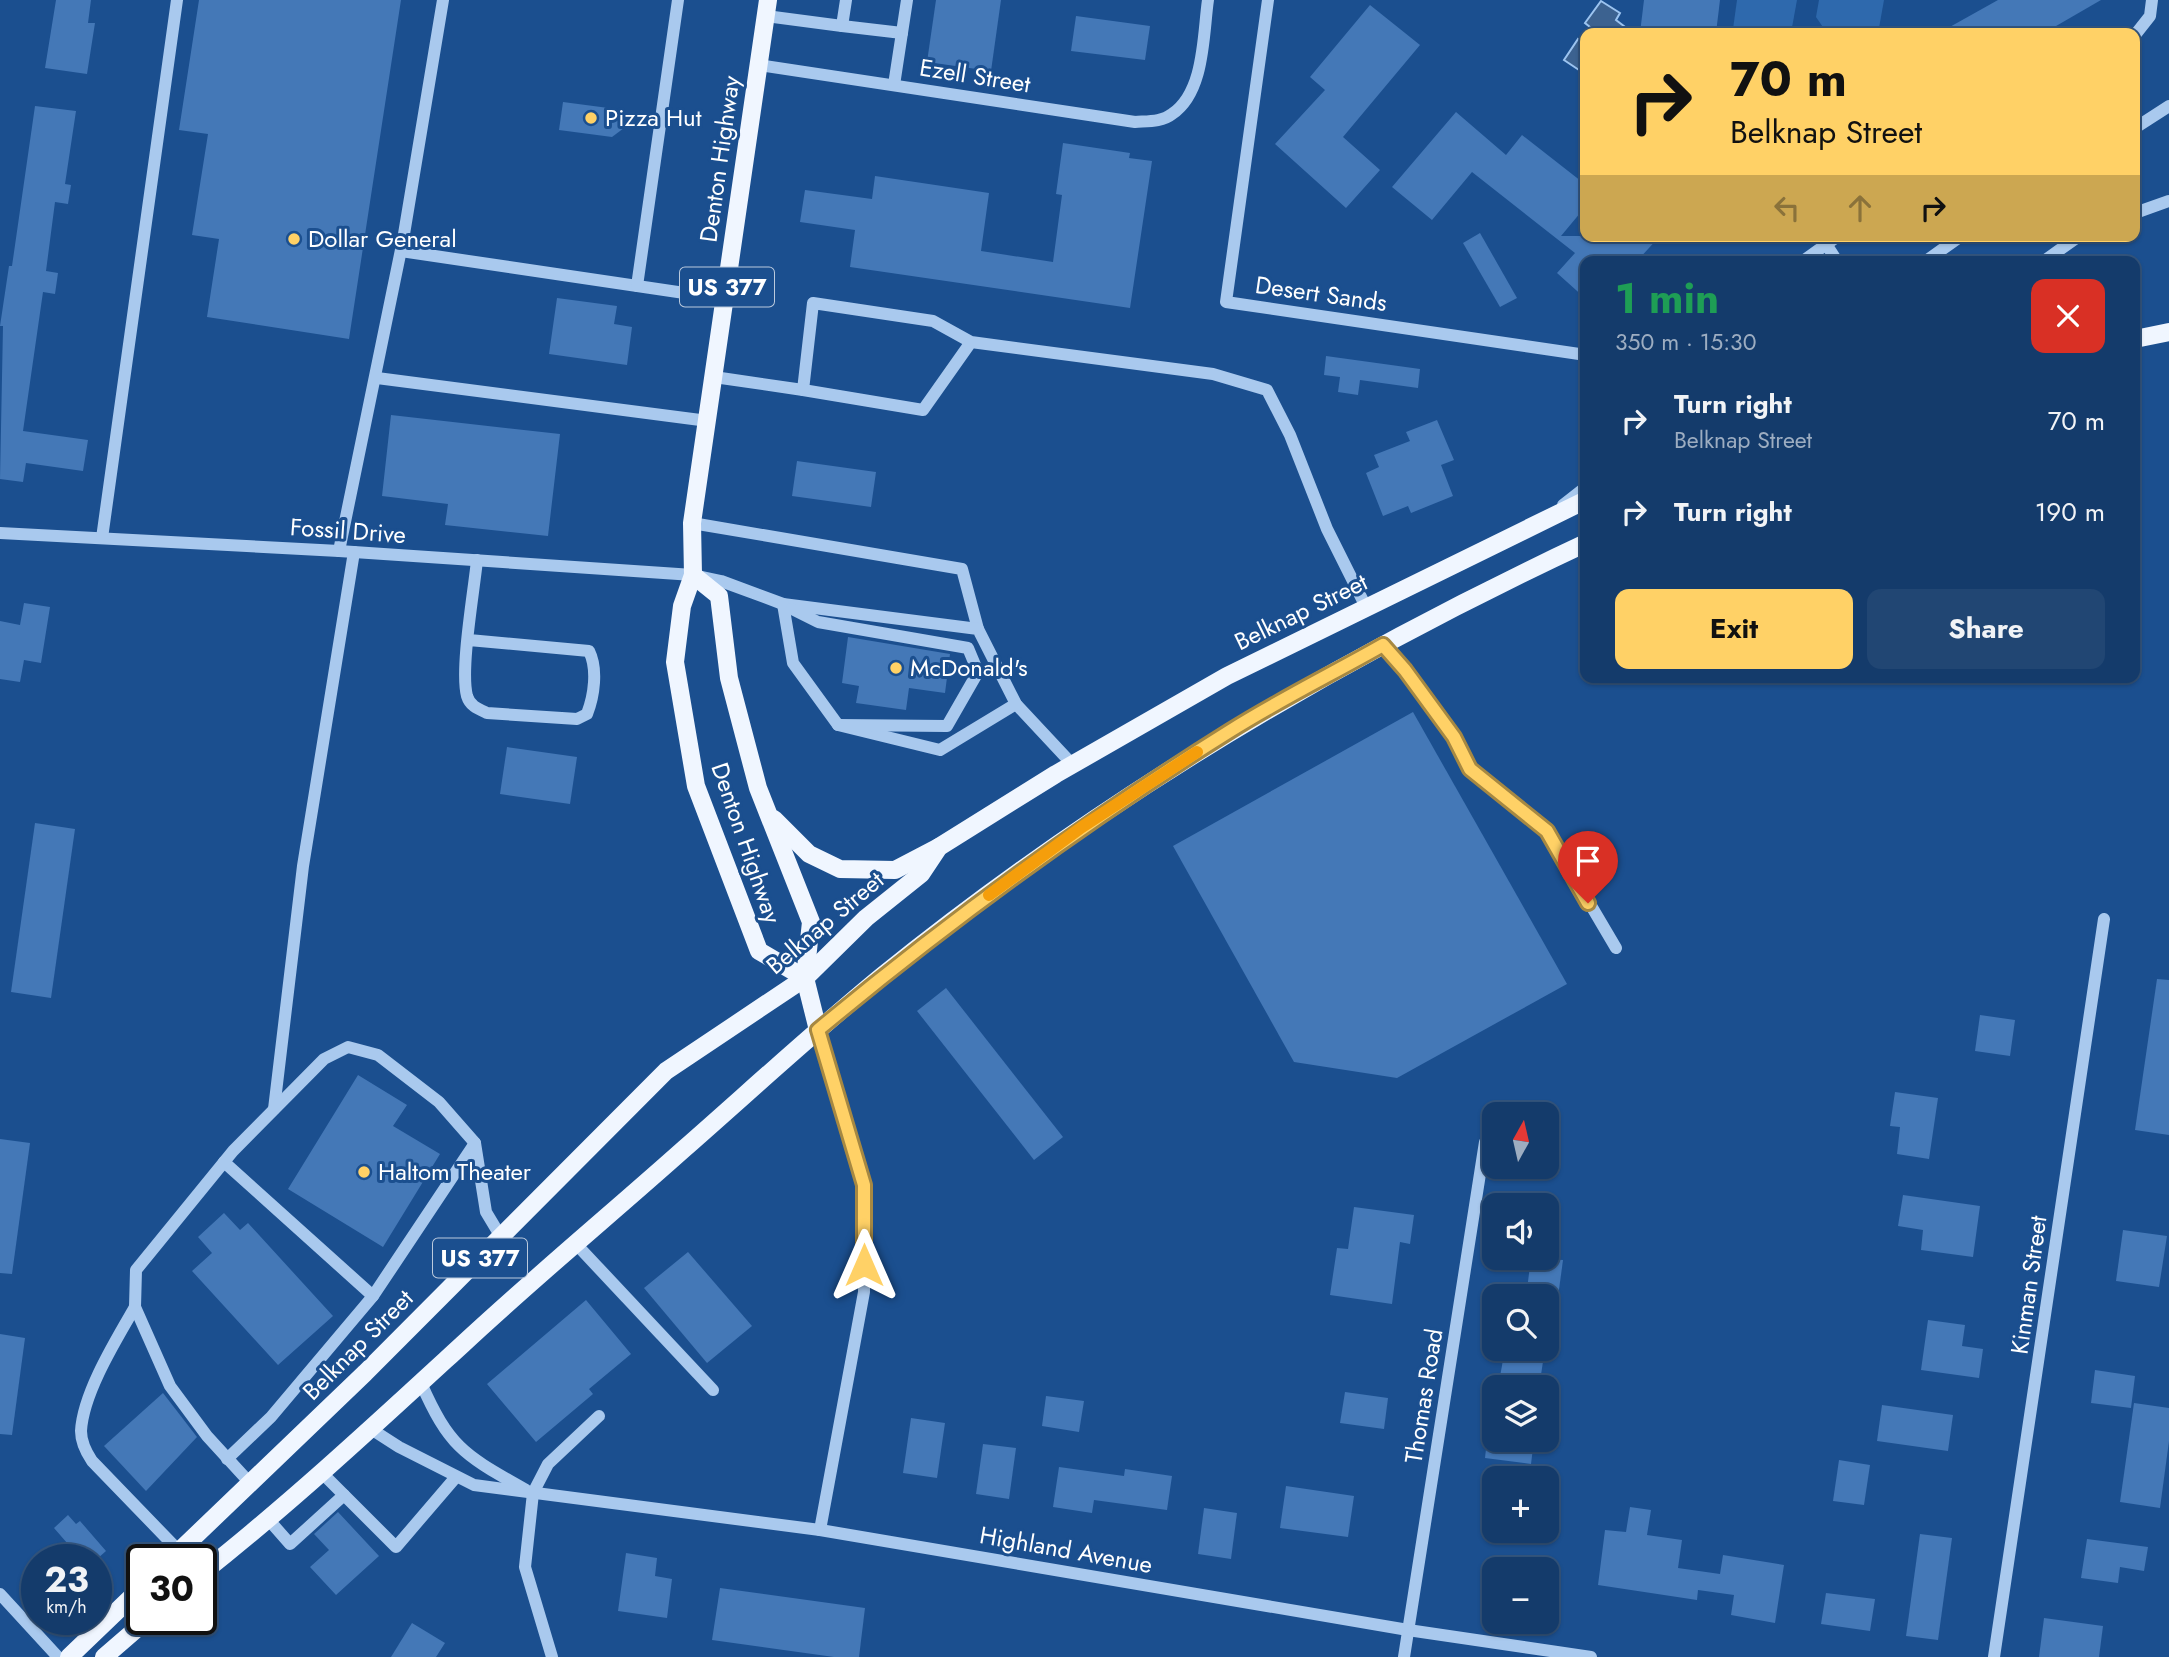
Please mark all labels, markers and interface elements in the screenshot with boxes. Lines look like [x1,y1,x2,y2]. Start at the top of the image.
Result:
text: 70 m [1730,44,1847,114]
street label: Ezell Street [917,49,1033,102]
icon: right [1615,56,1706,147]
street label: Denton Highway [690,73,749,244]
place label: Pizza Hut [605,100,702,135]
text: Belknap Street [1730,109,1922,155]
marker: Pizza Hut [583,110,599,126]
icon: left [1768,189,1806,227]
icon: ahead [1841,189,1879,227]
icon: right [1914,189,1952,227]
place label: Dollar General [308,221,457,256]
marker: Dollar General [286,231,302,247]
street label: Desert Sands [1253,267,1389,320]
road number: US 377 [680,268,774,306]
text: 1 min [1615,268,1719,329]
button: close [2031,279,2105,353]
text: 350 m · 15:30 [1615,325,1756,359]
text: Turn right [1674,385,1792,423]
icon: right [1615,402,1653,440]
text: 70 m [2048,402,2105,440]
text: Belknap Street [1674,423,1812,457]
icon: right [1615,493,1653,531]
text: Turn right [1674,493,1792,531]
text: 190 m [2035,493,2105,531]
street label: Fossil Drive [289,509,407,552]
street label: Belknap Street [1228,564,1373,659]
button: Exit [1615,589,1853,669]
button: Share [1867,589,2105,669]
place label: McDonald's [910,650,1028,685]
marker: McDonald's [888,660,904,676]
street label: Denton Highway [703,758,790,928]
pin [1558,831,1618,903]
icon: arrive [1569,842,1607,880]
street label: Belknap Street [758,863,891,982]
north arrow [1482,1102,1559,1180]
map controls [1482,1102,1559,1634]
place label: Haltom Theater [378,1154,532,1189]
marker: Haltom Theater [356,1164,372,1180]
button: sound [1482,1193,1559,1270]
street label: Kinman Street [2001,1213,2056,1357]
position arrow [827,1228,901,1302]
road number: US 377 [433,1238,527,1278]
street label: Belknap Street [294,1281,421,1408]
button: search [1482,1284,1559,1361]
street label: Thomas Road [1396,1326,1451,1466]
button: layers [1482,1375,1559,1452]
button: + [1482,1466,1559,1543]
street label: Highland Avenue [977,1517,1155,1582]
speed limit sign: 30 [126,1544,217,1635]
text: 23 [44,1555,89,1605]
button: − [1482,1557,1559,1634]
text: km/h [46,1594,87,1620]

